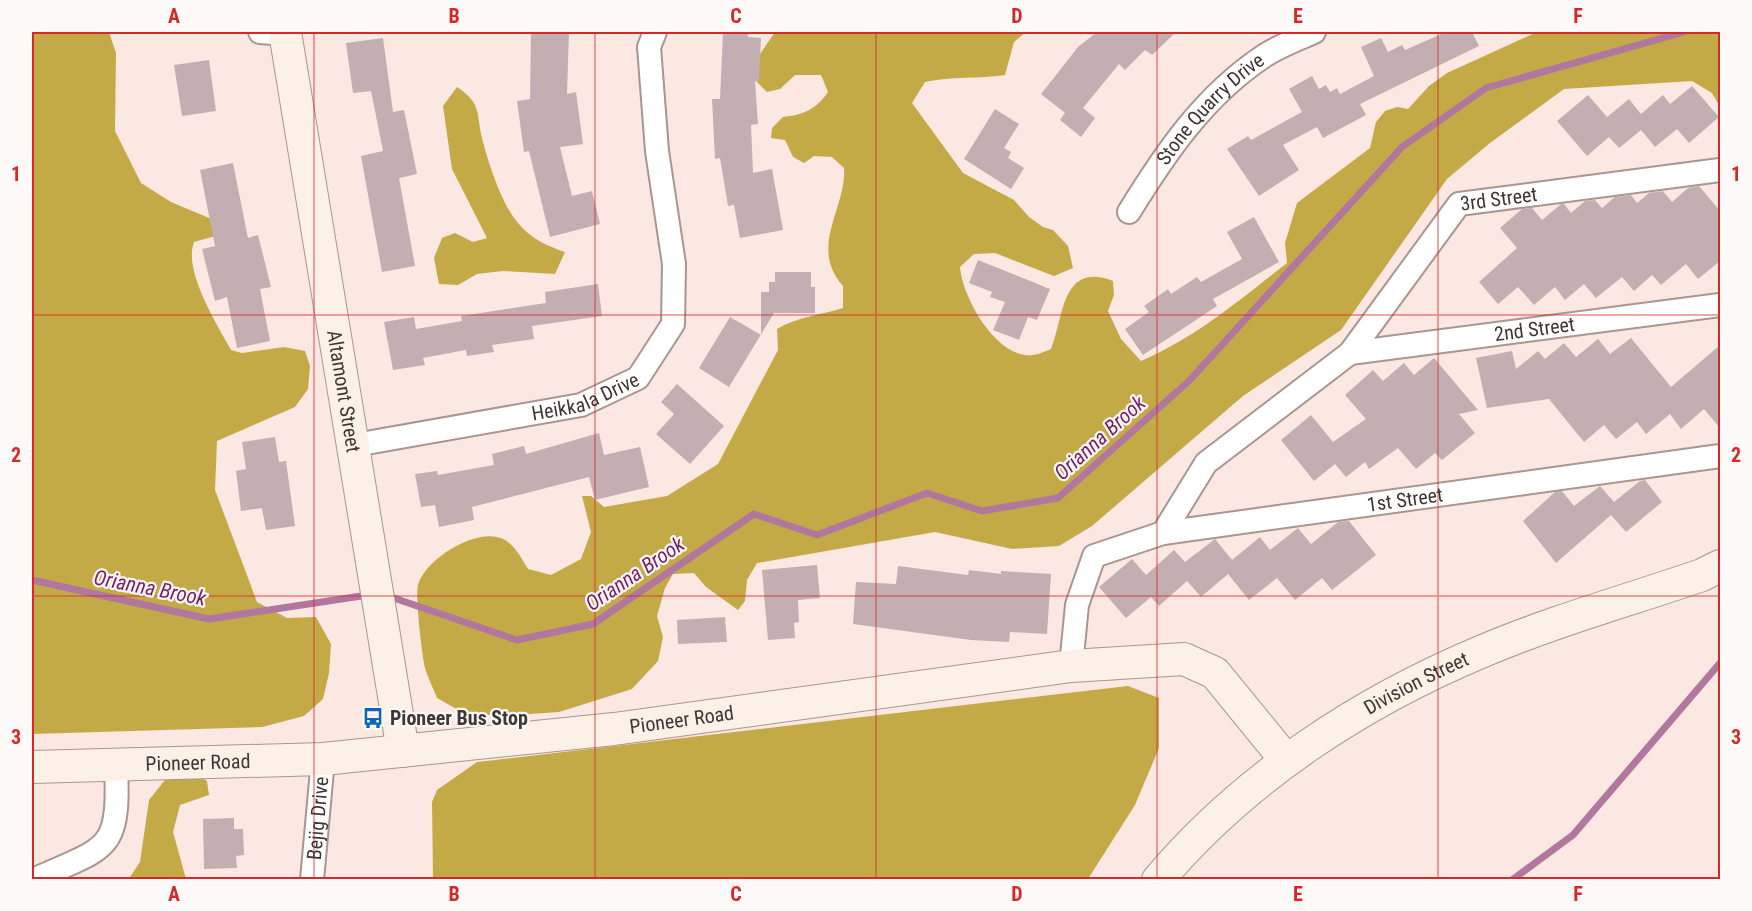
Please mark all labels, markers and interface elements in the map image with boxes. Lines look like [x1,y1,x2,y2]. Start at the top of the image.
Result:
text: A [168,4,180,28]
text: B [448,4,460,28]
text: C [730,4,742,28]
text: D [1011,4,1023,28]
text: E [1293,4,1303,28]
text: F [1573,4,1583,28]
street label: Stone Quarry Drive [1151,48,1268,169]
text: 1 [11,162,21,186]
text: 1 [1731,162,1741,186]
street label: 3rd Street [1459,182,1539,216]
street label: 2nd Street [1493,312,1576,346]
street label: Altamont Street [322,328,366,454]
street label: Heikkala Drive [530,367,643,426]
water label: Orianna Brook [1050,390,1151,485]
text: 2 [11,443,21,467]
text: 2 [1731,443,1741,467]
street label: 1st Street [1365,482,1444,517]
water label: Orianna Brook [581,532,690,616]
water label: Orianna Brook [92,565,209,611]
street label: Division Street [1360,647,1472,720]
street label: Pioneer Road [628,701,735,739]
bus stop icon: Pioneer Bus Stop [361,706,385,730]
place label: Pioneer Bus Stop [390,706,528,730]
text: 3 [11,725,21,749]
text: 3 [1731,725,1741,749]
street label: Pioneer Road [145,749,251,776]
street label: Bejig Drive [302,775,333,861]
text: A [168,882,180,906]
text: B [448,882,460,906]
text: C [730,882,742,906]
text: D [1011,882,1023,906]
text: E [1293,882,1303,906]
text: F [1573,882,1583,906]

